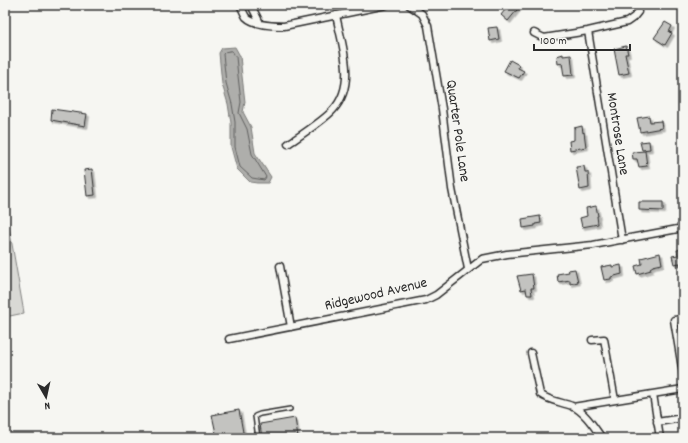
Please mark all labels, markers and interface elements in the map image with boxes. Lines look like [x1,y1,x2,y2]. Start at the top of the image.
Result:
scale bar [534,26,630,52]
text: 100 m [540,33,567,50]
street label: Quarter Pole Lane [439,79,475,184]
street label: Montrose Lane [600,91,634,177]
street label: Ridgewood Avenue [322,272,430,318]
north arrow [26,377,66,417]
text: N [43,397,51,413]

